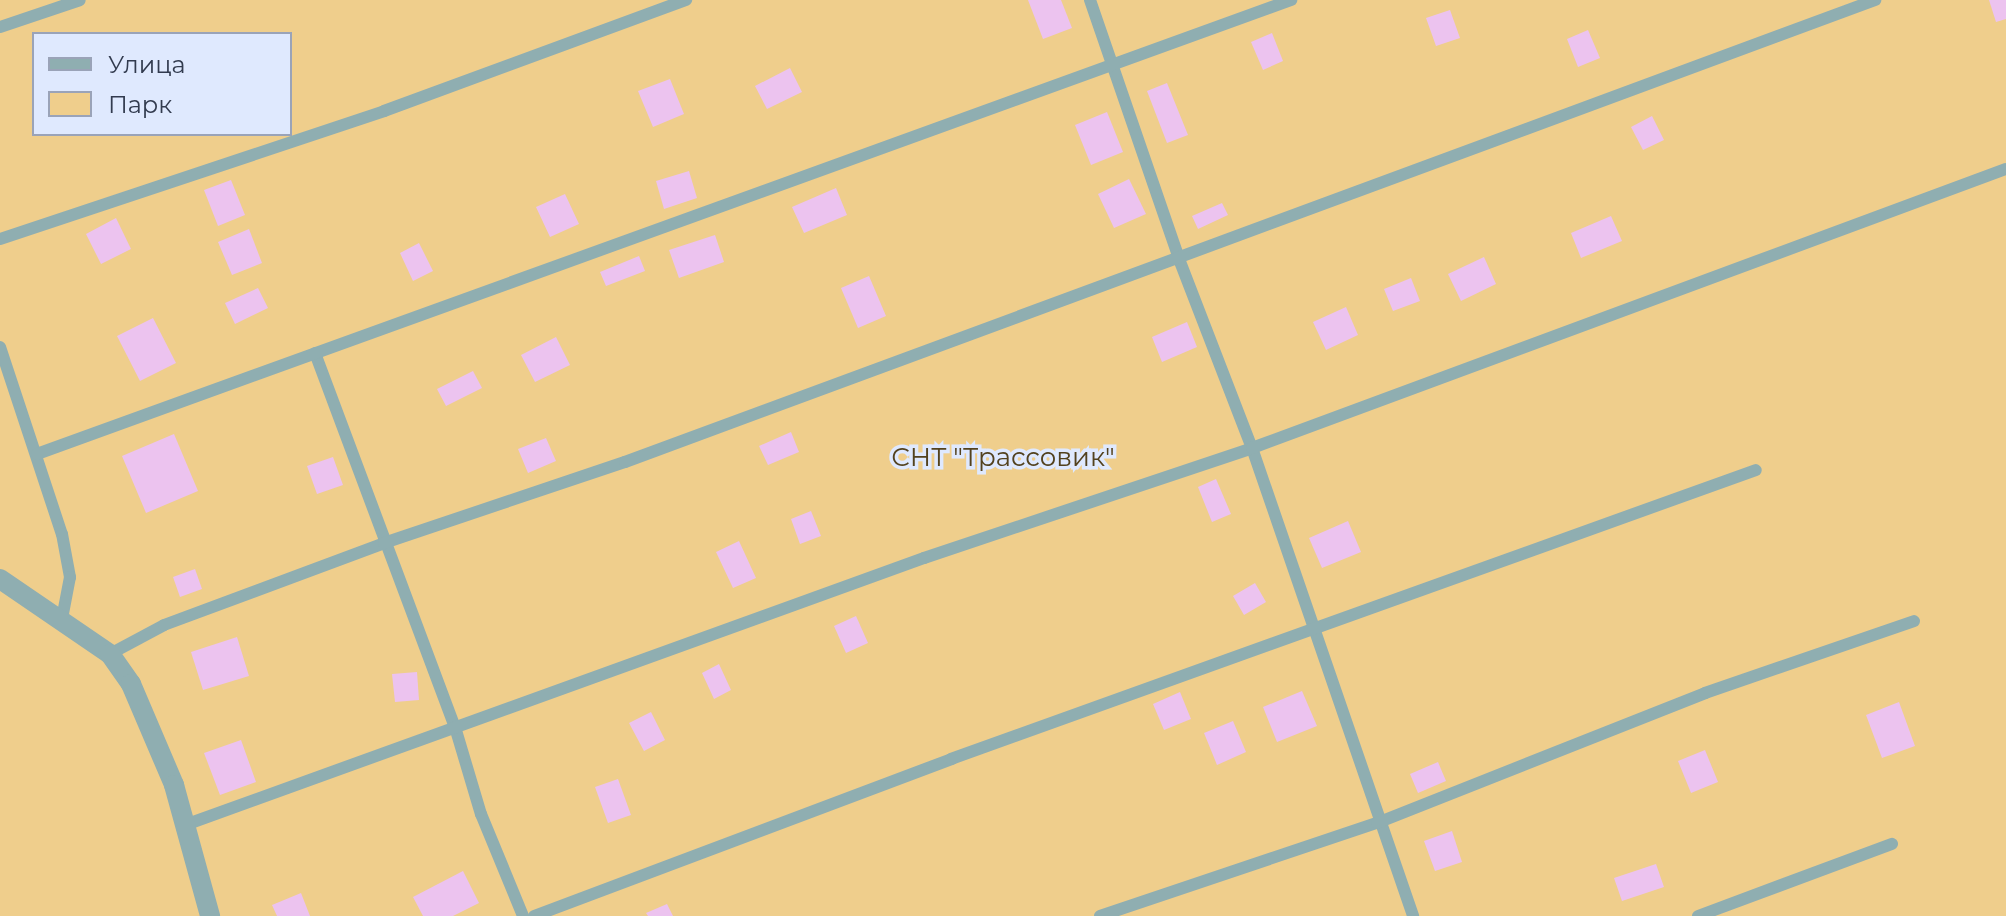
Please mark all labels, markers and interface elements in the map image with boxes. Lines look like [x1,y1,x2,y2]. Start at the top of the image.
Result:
legend [32,32,292,136]
text: Улица [108,50,186,79]
text: Парк [108,90,172,119]
park label: СНТ "Трассовик" [891,442,1115,474]

